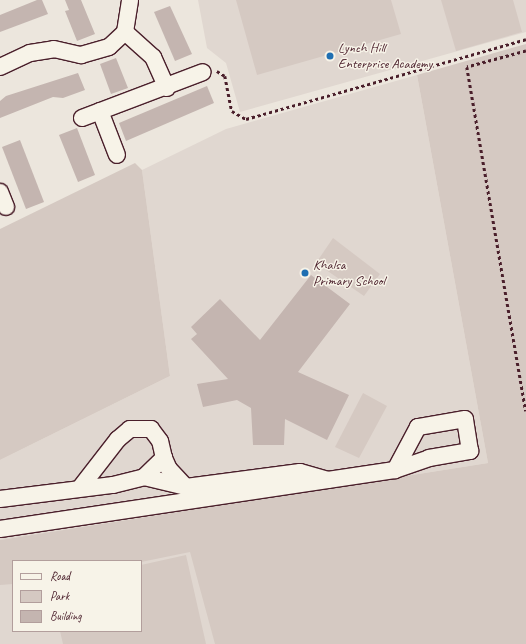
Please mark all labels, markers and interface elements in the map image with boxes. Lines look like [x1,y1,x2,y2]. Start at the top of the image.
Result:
place label: Lynch Hill Enterprise Academy [338,40,432,72]
marker: Lynch Hill Enterprise Academy [325,51,335,61]
place label: Khalsa Primary School [313,257,385,290]
marker: Khalsa Primary School [300,268,310,278]
legend [12,560,142,632]
text: Road [50,568,70,584]
text: Park [50,588,69,604]
text: Building [50,608,82,624]

